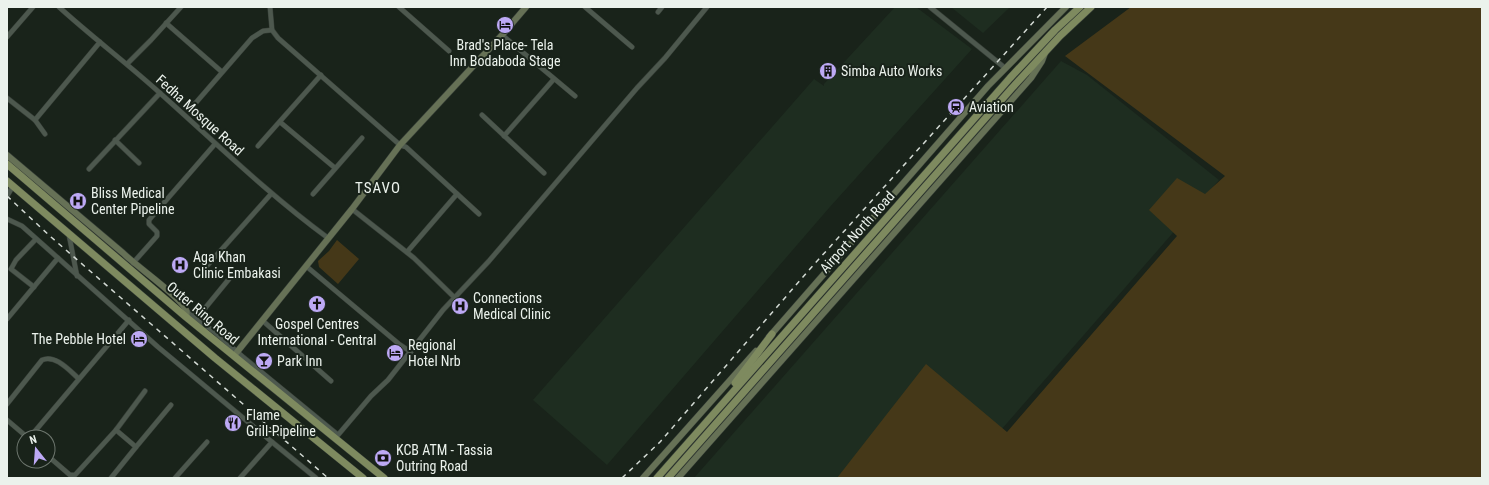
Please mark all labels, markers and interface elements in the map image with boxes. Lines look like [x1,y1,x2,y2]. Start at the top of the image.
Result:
hotel icon: Brad's Place- Tela Inn Bodaboda Stage [495,15,515,35]
place label: Brad's Place- Tela Inn Bodaboda Stage [450,37,561,69]
building icon: Simba Auto Works [818,61,838,81]
place label: Simba Auto Works [841,63,942,79]
street label: Fedha Mosque Road [153,71,247,159]
station icon: Aviation [946,97,966,117]
place label: Aviation [969,99,1014,115]
district label: TSAVO [355,179,401,197]
place label: Bliss Medical Center Pipeline [91,185,175,217]
street label: Airport North Road [816,188,898,276]
hospital icon: Bliss Medical Center Pipeline [68,191,88,211]
place label: Aga Khan Clinic Embakasi [193,249,281,281]
hospital icon: Aga Khan Clinic Embakasi [170,255,190,275]
street label: Outer Ring Road [164,278,242,348]
place label: Connections Medical Clinic [473,290,551,322]
church icon: Gospel Centres International - Central [307,294,327,314]
hospital icon: Connections Medical Clinic [450,296,470,316]
place label: Gospel Centres International - Central [257,316,377,348]
hotel icon: The Pebble Hotel [129,329,149,349]
place label: The Pebble Hotel [32,331,126,347]
place label: Regional Hotel Nrb [408,337,461,369]
hotel icon: Regional Hotel Nrb [385,343,405,363]
bar icon: Park Inn [254,351,274,371]
place label: Park Inn [277,353,322,369]
place label: Flame Grill-Pipeline [246,407,316,439]
restaurant icon: Flame Grill-Pipeline [223,413,243,433]
north arrow [16,429,56,469]
text: N [28,433,39,447]
place label: KCB ATM - Tassia Outring Road [396,442,493,474]
bank icon: KCB ATM - Tassia Outring Road [373,448,393,468]

